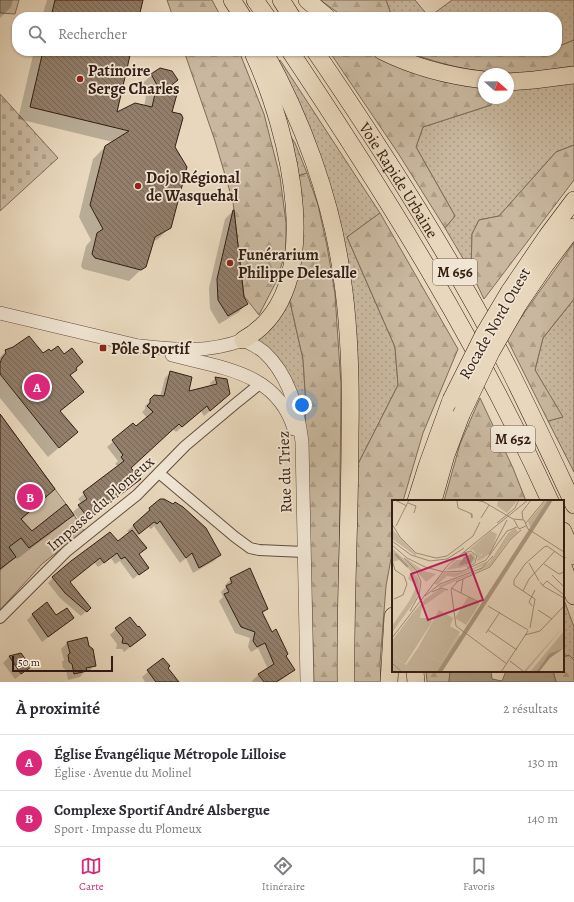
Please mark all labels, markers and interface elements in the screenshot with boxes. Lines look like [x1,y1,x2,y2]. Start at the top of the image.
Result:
search box [12,12,562,56]
icon: search [26,23,48,45]
text: Rechercher [58,24,127,44]
place label: Patinoire Serge Charles [88,60,180,100]
north arrow [478,68,514,104]
marker: Patinoire Serge Charles [75,74,85,84]
street label: Voie Rapide Urbaine [353,117,443,242]
place label: Dojo Régional de Wasquehal [146,167,241,207]
marker: Dojo Régional de Wasquehal [133,181,143,191]
place label: Funérarium Philippe Delesalle [238,244,357,284]
marker: Funérarium Philippe Delesalle [225,258,235,268]
road number: M 656 [433,259,477,285]
street label: Rocade Nord Ouest [454,264,536,383]
place label: Pôle Sportif [111,338,192,360]
marker: Pôle Sportif [98,343,108,353]
pin: A [24,372,50,402]
your location [292,395,312,415]
road number: M 652 [491,426,535,452]
street label: Rue du Triez [273,431,297,513]
street label: Impasse du Plomeux [42,451,159,557]
pin: B [17,482,43,512]
inset map [392,500,564,672]
scale bar [12,654,113,673]
text: 50 m [18,655,40,670]
text: À proximité [16,697,100,720]
text: 2 résultats [503,700,558,717]
text: Église Évangélique Métropole Lilloise [54,744,286,764]
text: A [25,754,33,771]
text: 130 m [528,754,558,771]
text: Église · Avenue du Molinel [54,764,191,781]
text: Complexe Sportif André Alsbergue [54,800,270,820]
text: B [25,810,33,827]
text: 140 m [527,810,558,827]
text: Sport · Impasse du Plomeux [54,820,202,837]
tab: Carte [79,855,104,894]
tab: Itinéraire [262,855,305,894]
tab: Favoris [463,855,495,894]

